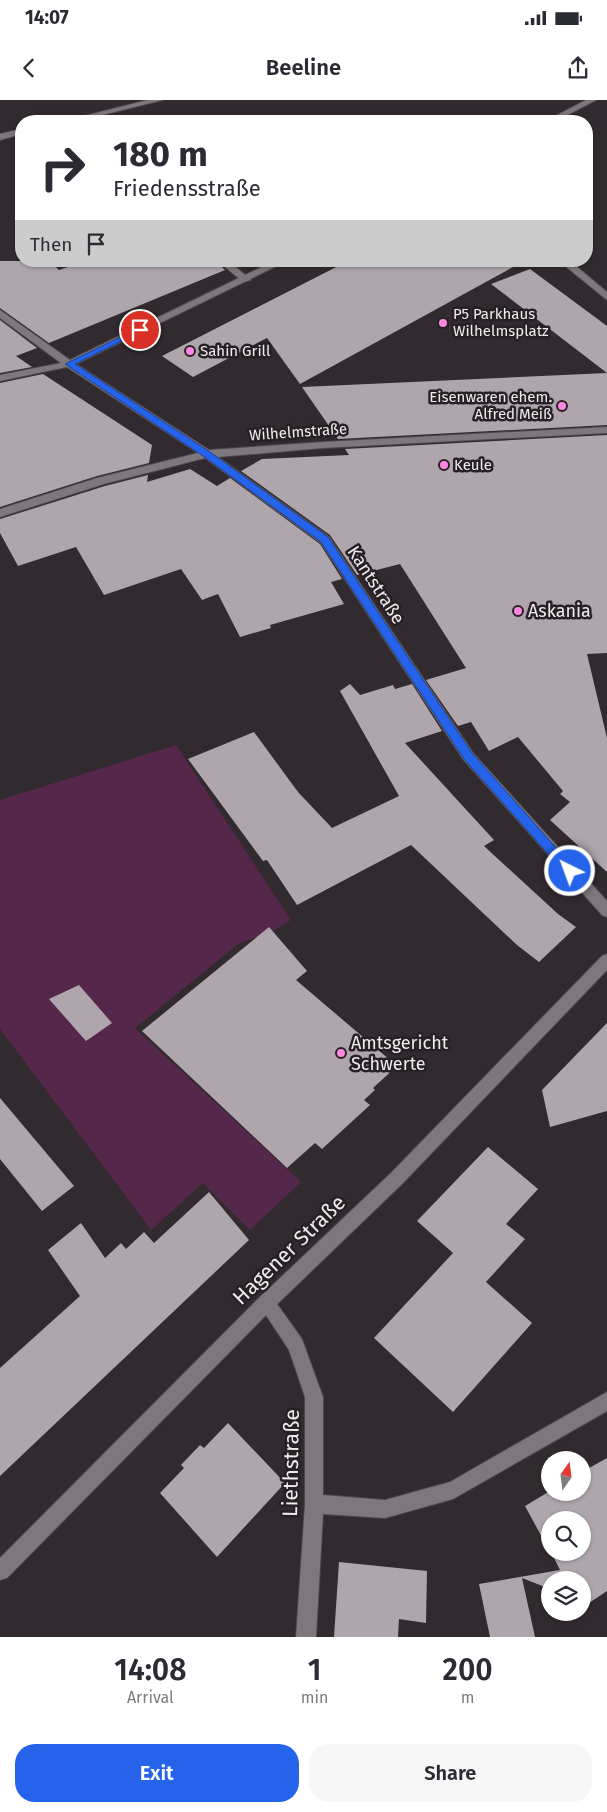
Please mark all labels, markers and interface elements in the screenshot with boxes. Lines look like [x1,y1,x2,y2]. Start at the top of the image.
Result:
text: 14:07 [25,6,69,29]
icon: back [15,54,43,82]
text: Beeline [266,54,341,81]
icon: share [564,54,592,82]
text: 180 m [113,133,208,175]
icon: right [30,135,95,200]
text: Friedensstraße [113,175,261,202]
icon: arrive [82,230,110,258]
text: Then [30,233,72,256]
place label: P5 Parkhaus Wilhelmsplatz [453,305,549,340]
pin [119,309,161,351]
icon: arrive [126,316,154,344]
marker: P5 Parkhaus Wilhelmsplatz [437,317,449,329]
place label: Sahin Grill [200,342,271,360]
marker: Sahin Grill [184,345,196,357]
place label: Eisenwaren ehem. Alfred Meiß [429,388,552,423]
marker: Eisenwaren ehem. Alfred Meiß [556,400,568,412]
street label: Wilhelmstraße [248,420,348,444]
place label: Keule [454,456,492,474]
marker: Keule [438,459,450,471]
street label: Kantstraße [343,542,409,628]
place label: Askania [528,600,591,622]
marker: Askania [512,605,524,617]
position arrow [543,844,595,896]
place label: Amtsgericht Schwerte [351,1032,449,1075]
marker: Amtsgericht Schwerte [335,1047,347,1059]
street label: Hagener Straße [227,1190,351,1310]
street label: Liethstraße [277,1409,305,1517]
north arrow [541,1451,591,1501]
map controls [541,1451,591,1621]
button: search [541,1511,591,1561]
button: layers [541,1571,591,1621]
text: 14:08 [114,1652,186,1688]
text: 1 [308,1652,321,1688]
text: 200 [443,1652,493,1688]
text: Arrival [127,1688,174,1707]
text: min [301,1688,328,1707]
text: m [461,1688,475,1707]
button: Exit [15,1744,299,1802]
button: Share [309,1744,592,1802]

